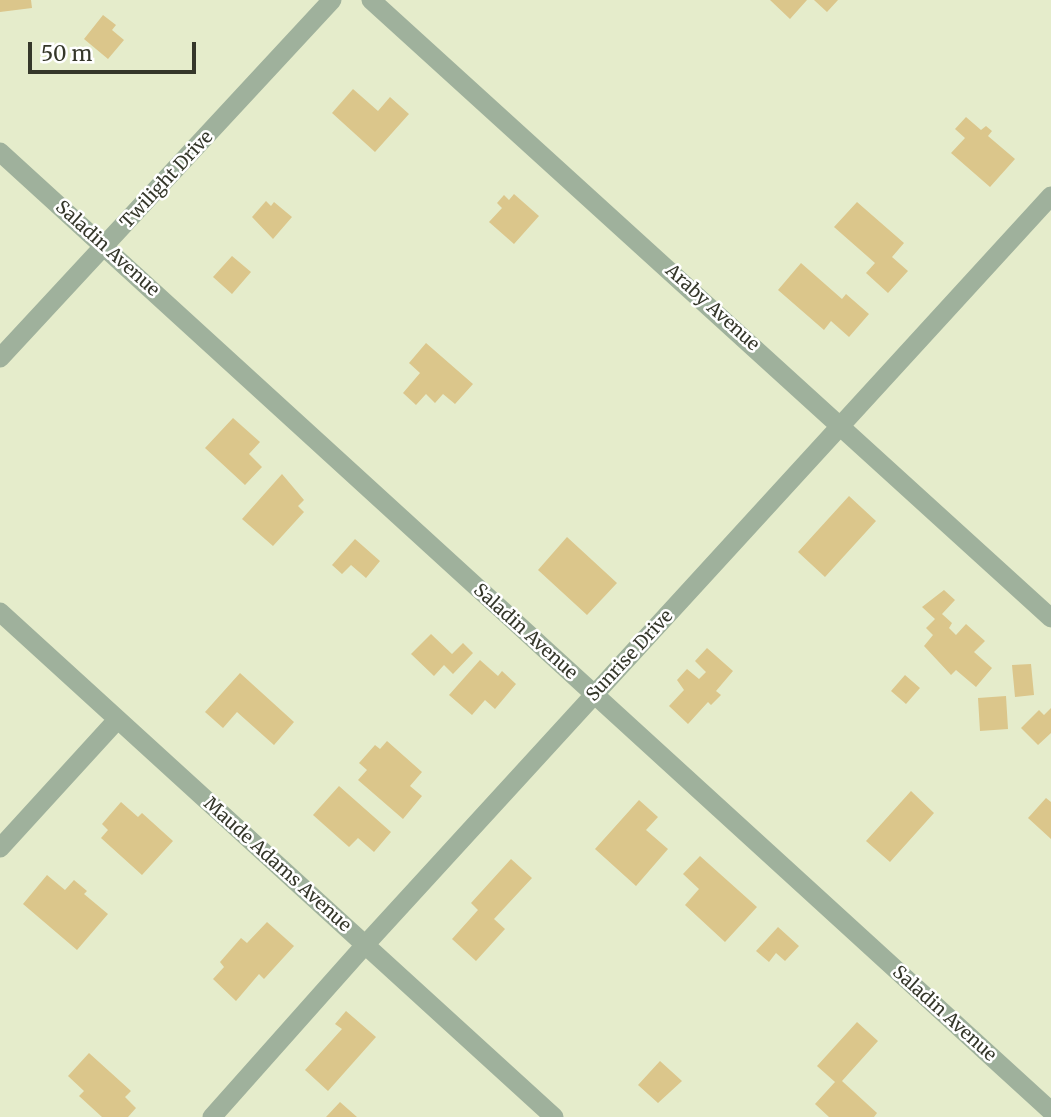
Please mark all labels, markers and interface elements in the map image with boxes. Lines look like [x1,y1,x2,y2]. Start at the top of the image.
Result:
scale bar [32,28,200,72]
text: 50 m [41,40,92,67]
street label: Twilight Drive [116,127,218,233]
street label: Saladin Avenue [51,197,163,301]
street label: Araby Avenue [661,260,763,356]
street label: Saladin Avenue [469,580,581,684]
street label: Sunrise Drive [582,606,678,706]
street label: Maude Adams Avenue [199,793,355,937]
street label: Saladin Avenue [888,962,1000,1066]

